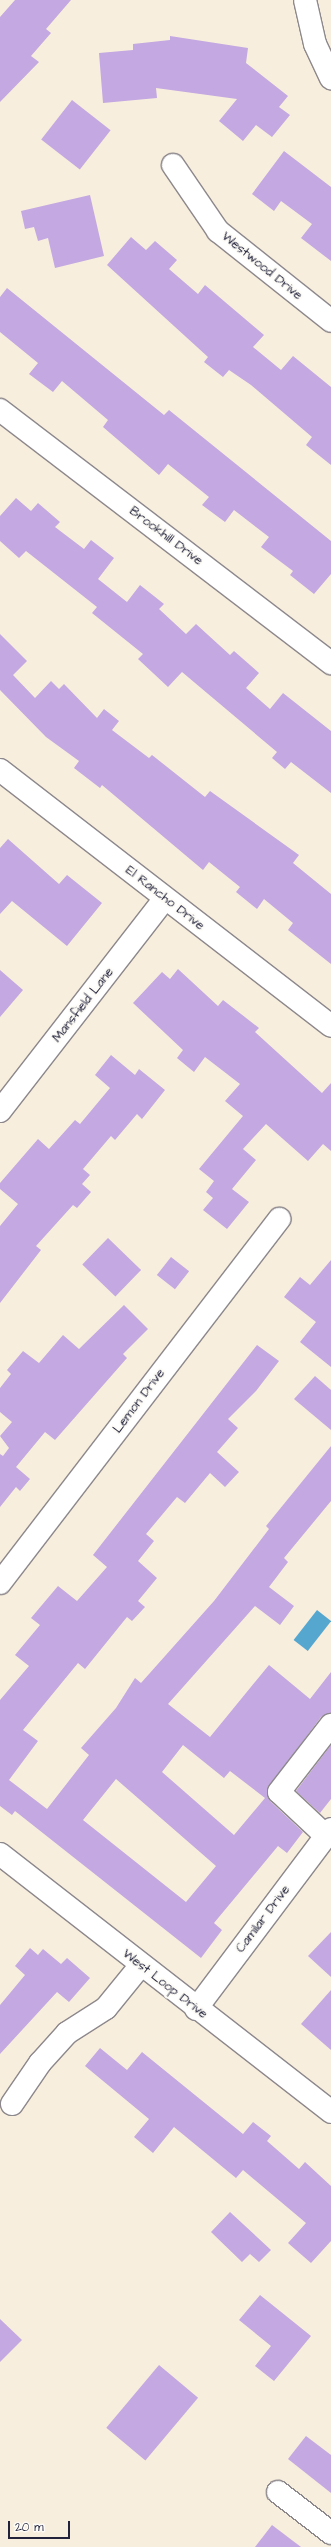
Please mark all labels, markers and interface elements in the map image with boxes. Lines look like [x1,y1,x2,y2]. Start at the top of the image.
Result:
street label: Westwood Drive [218,229,306,303]
street label: Brookhill Drive [126,503,206,569]
street label: El Rancho Drive [122,862,208,934]
street label: Mansfield Lane [49,965,117,1045]
street label: Lemon Drive [110,1366,168,1436]
street label: Camilar Drive [233,1882,293,1956]
street label: West Loop Drive [119,1946,211,2022]
scale bar [10,2513,72,2539]
text: 20 m [15,2519,44,2536]

